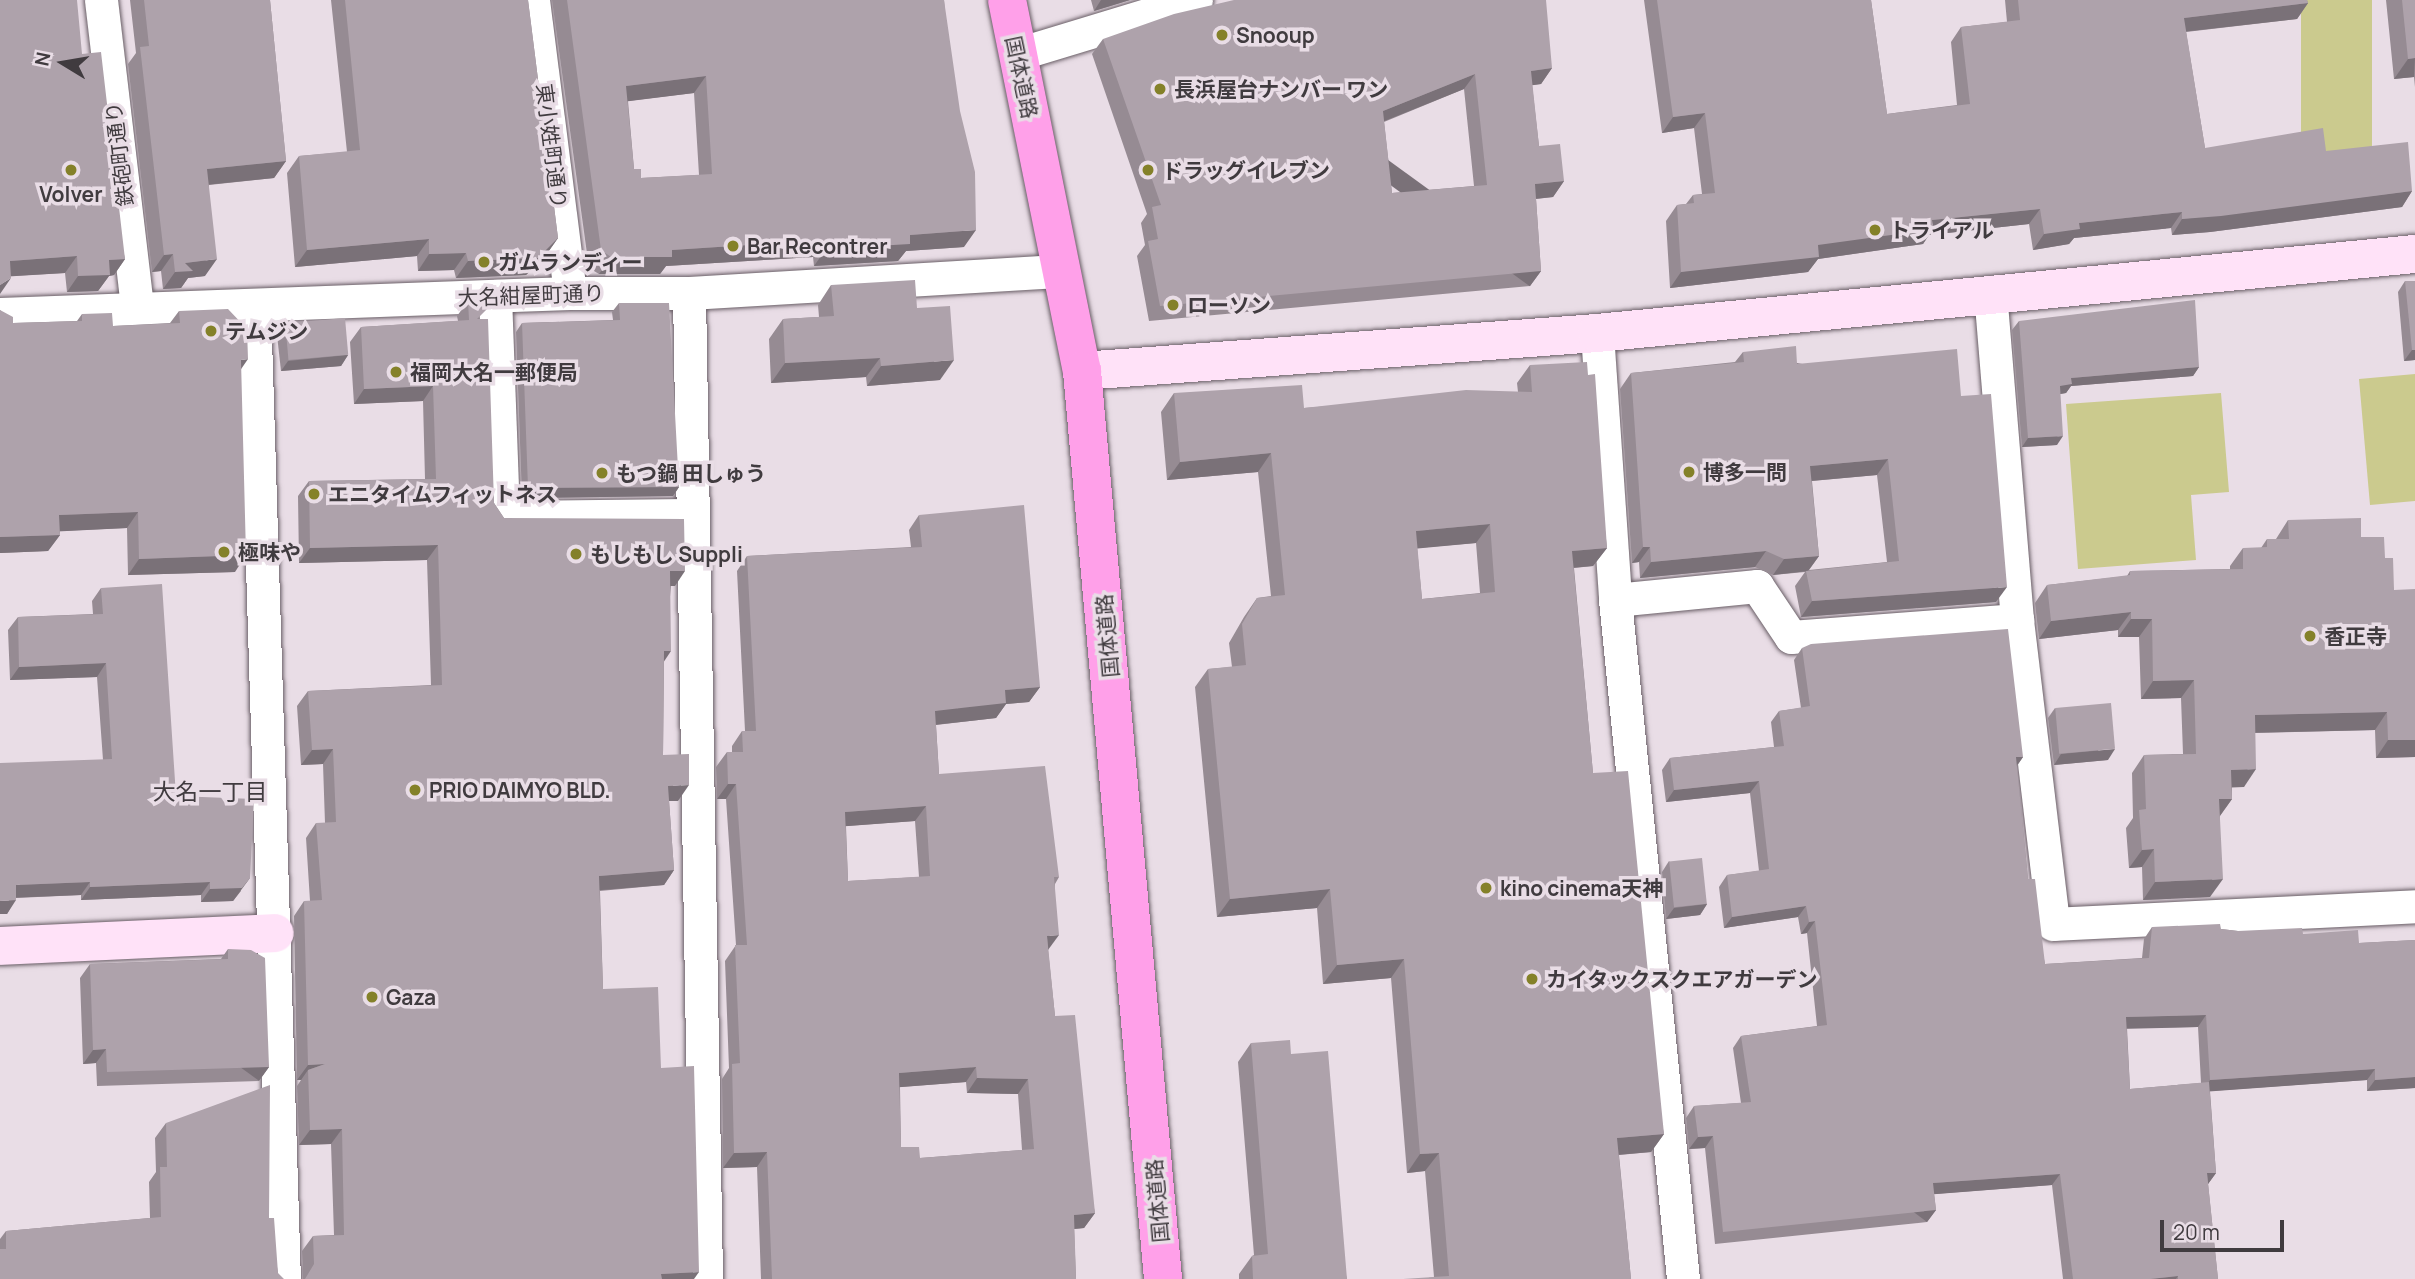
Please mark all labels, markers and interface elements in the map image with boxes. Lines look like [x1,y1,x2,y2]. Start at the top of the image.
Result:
place label: Snooup [1236,22,1315,48]
marker: Snooup [1214,27,1230,43]
north arrow [28,28,98,98]
street label: 国体道路 [1001,33,1043,121]
text: N [28,50,56,68]
place label: 長浜屋台ナンバー ワン [1174,76,1388,102]
marker: 長浜屋台ナンバー ワン [1152,81,1168,97]
street label: 東小姓町通り [532,82,572,210]
street label: 鉄砲町通り [100,100,138,208]
place label: ドラッグイレブン [1162,157,1330,183]
marker: Volver [63,162,79,178]
marker: ドラッグイレブン [1140,162,1156,178]
place label: Volver [39,181,103,207]
place label: トライアル [1889,217,1994,243]
marker: トライアル [1867,222,1883,238]
place label: Bar Recontrer [747,233,888,259]
marker: Bar Recontrer [725,238,741,254]
place label: ガムランディー [498,249,645,275]
marker: ガムランディー [476,254,492,270]
street label: 大名紺屋町通り [457,280,605,310]
place label: ローソン [1187,292,1271,318]
marker: ローソン [1165,297,1181,313]
place label: テムジン [225,318,309,344]
marker: テムジン [203,323,219,339]
place label: 福岡大名一郵便局 [410,359,578,385]
marker: 福岡大名一郵便局 [388,364,404,380]
place label: 博多一問 [1703,459,1787,485]
place label: もつ鍋 田しゅう [616,460,767,486]
marker: 博多一問 [1681,464,1697,480]
marker: もつ鍋 田しゅう [594,465,610,481]
place label: エニタイムフィットネス [328,481,559,507]
marker: エニタイムフィットネス [306,486,322,502]
place label: 極味や [238,539,301,565]
place label: もしもし Suppli [590,541,743,567]
marker: 極味や [216,544,232,560]
marker: もしもし Suppli [568,546,584,562]
street label: 国体道路 [1091,593,1123,679]
place label: 香正寺 [2324,623,2387,649]
marker: 香正寺 [2302,628,2318,644]
district label: 大名一丁目 [153,777,267,805]
place label: PRIO DAIMYO BLD. [429,777,611,803]
marker: PRIO DAIMYO BLD. [407,782,423,798]
place label: kino cinema天神 [1500,875,1663,901]
marker: kino cinema天神 [1478,880,1494,896]
place label: カイタックスクエアガーデン [1546,966,1819,992]
marker: カイタックスクエアガーデン [1524,971,1540,987]
place label: Gaza [386,984,436,1010]
marker: Gaza [364,989,380,1005]
street label: 国体道路 [1141,1158,1173,1244]
scale bar [2163,1206,2287,1250]
text: 20 m [2173,1218,2220,1246]

